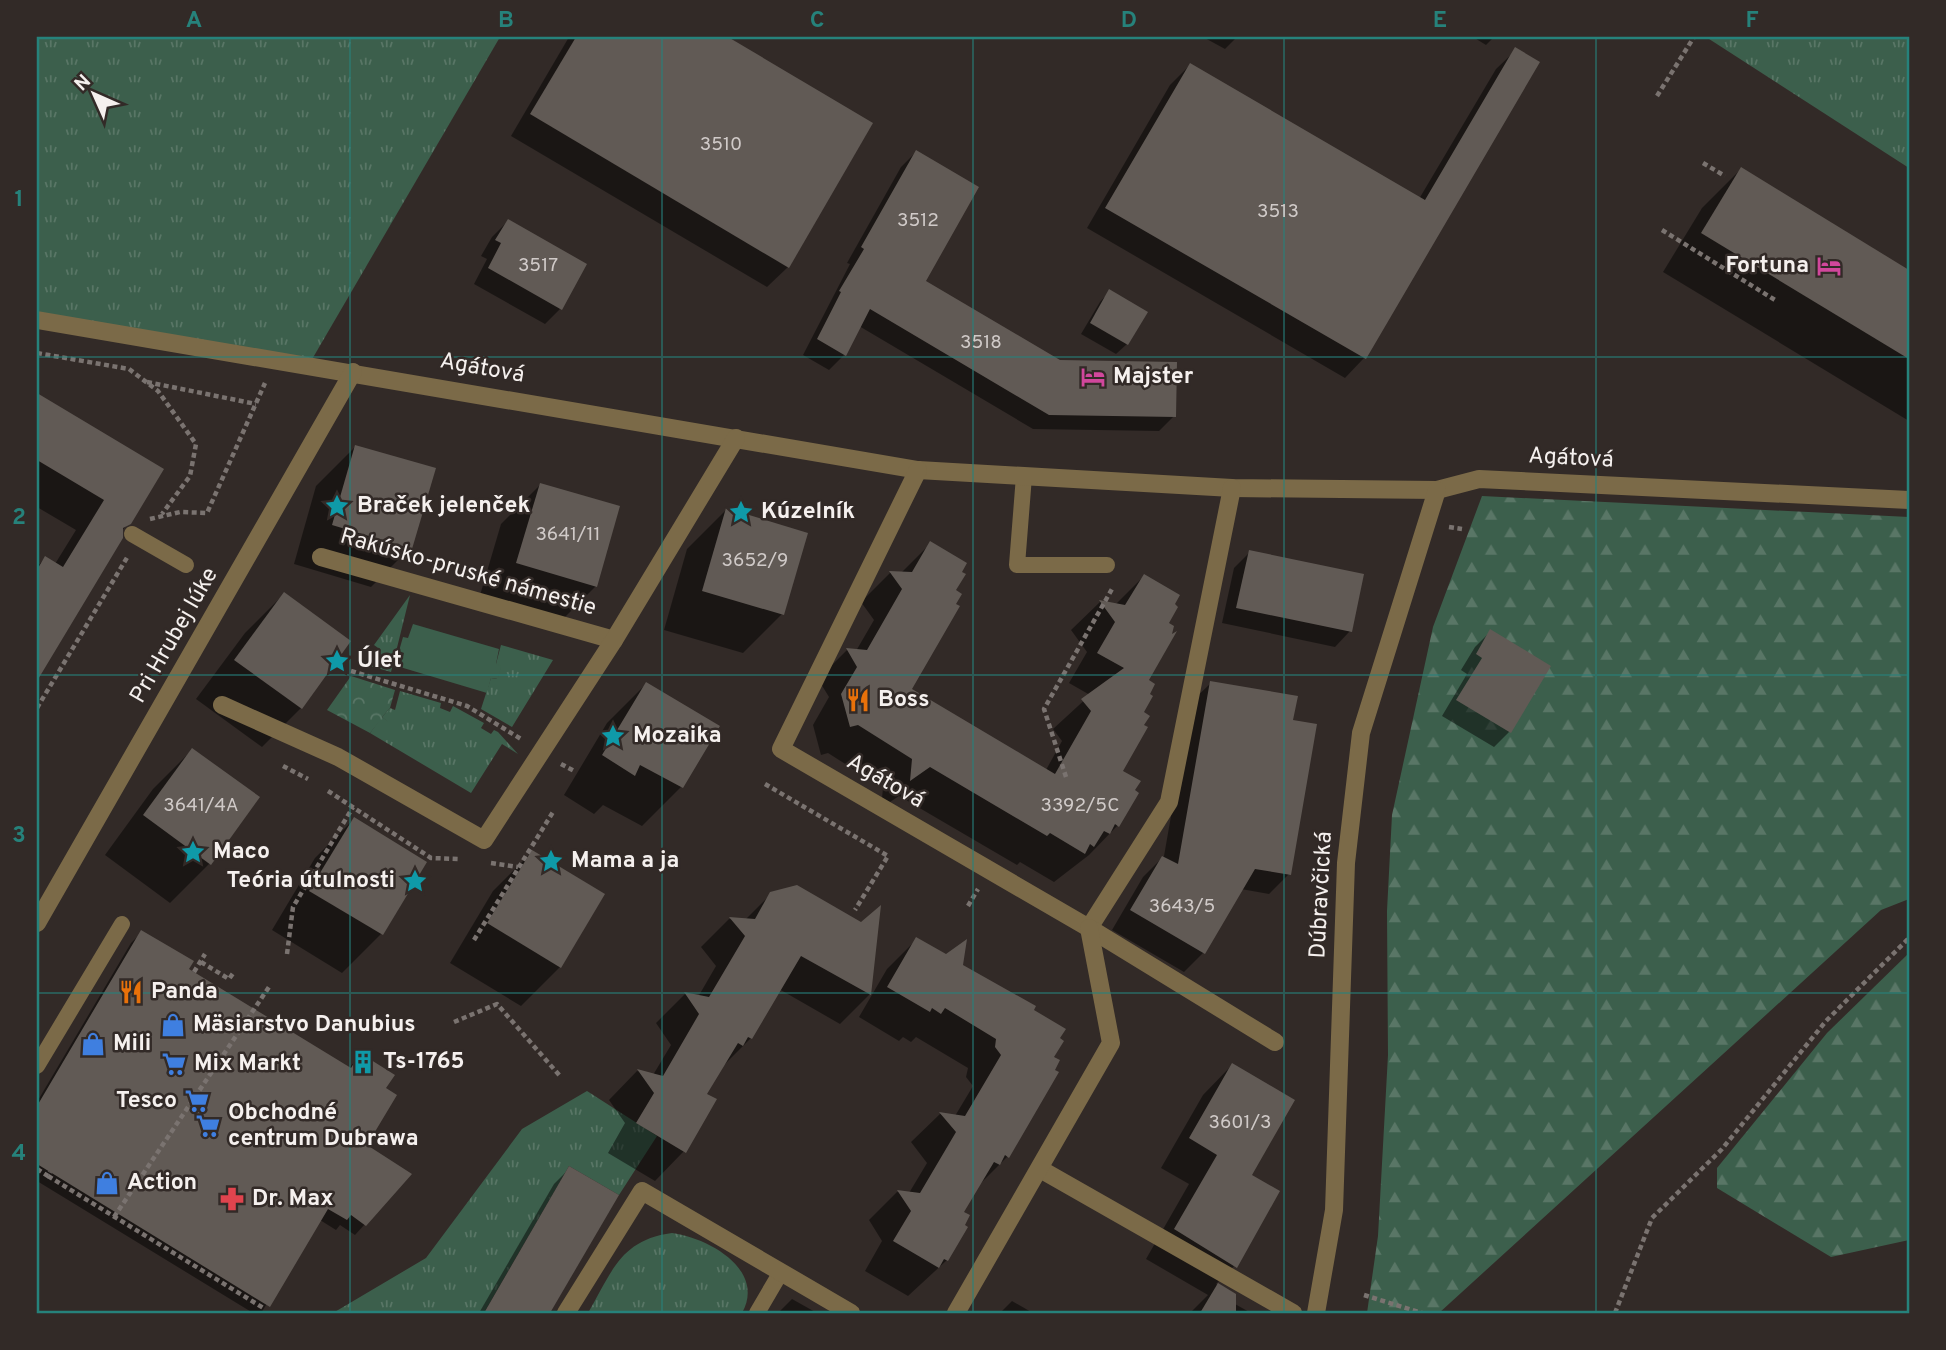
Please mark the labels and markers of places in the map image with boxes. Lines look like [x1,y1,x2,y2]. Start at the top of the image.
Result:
place label: Fortuna [1726,252,1809,281]
hotel icon: Fortuna [1815,252,1843,280]
hotel icon: Majster [1079,363,1107,391]
place label: Majster [1113,363,1194,392]
place icon: Braček jelenček [323,492,351,520]
place label: Braček jelenček [357,492,530,521]
place icon: Kúzelník [727,498,755,526]
place label: Kúzelník [761,498,855,527]
place label: Úlet [357,645,402,676]
place icon: Úlet [323,647,351,675]
restaurant icon: Boss [844,686,872,714]
place label: Boss [878,686,930,715]
place icon: Mozaika [599,722,627,750]
place label: Mozaika [633,722,722,751]
place icon: Maco [179,838,207,866]
place label: Maco [213,838,270,867]
place icon: Mama a ja [537,847,565,875]
place label: Mama a ja [571,847,679,876]
place label: Teória útulnosti [227,867,395,896]
place icon: Teória útulnosti [401,867,429,895]
restaurant icon: Panda [117,978,145,1006]
place label: Panda [151,978,218,1007]
shop icon: Mäsiarstvo Danubius [159,1011,187,1039]
place label: Mäsiarstvo Danubius [193,1011,416,1040]
shop icon: Mili [79,1030,107,1058]
place label: Mili [113,1030,151,1059]
building icon: Ts-1765 [349,1048,377,1076]
place label: Ts-1765 [383,1048,465,1077]
supermarket icon: Mix Markt [160,1050,188,1078]
place label: Mix Markt [194,1050,301,1079]
place label: Tesco [116,1087,177,1116]
supermarket icon: Tesco [183,1087,211,1115]
place label: Obchodné centrum Dubrawa [228,1099,419,1154]
supermarket icon: Obchodné centrum Dubrawa [194,1112,222,1140]
shop icon: Action [93,1169,121,1197]
place label: Action [127,1169,197,1198]
pharmacy icon: Dr. Max [218,1185,246,1213]
place label: Dr. Max [252,1185,334,1214]

